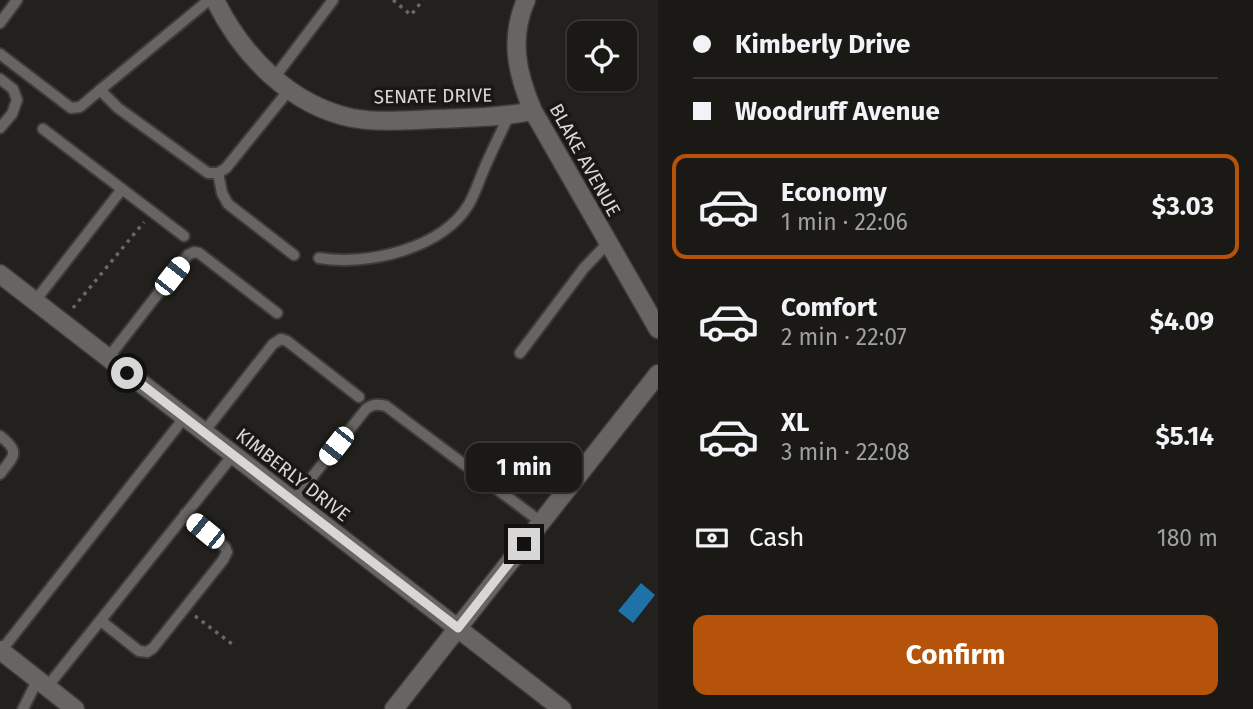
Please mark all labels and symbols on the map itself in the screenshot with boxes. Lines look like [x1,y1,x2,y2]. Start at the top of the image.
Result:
street label: SENATE DRIVE [374,83,492,109]
street label: BLAKE AVENUE [545,100,625,220]
car [151,253,194,299]
route start [111,357,143,389]
street label: KIMBERLY DRIVE [232,423,354,527]
car [315,423,358,469]
callout: 1 min [466,442,582,491]
car [183,510,228,552]
route end [508,528,540,560]

